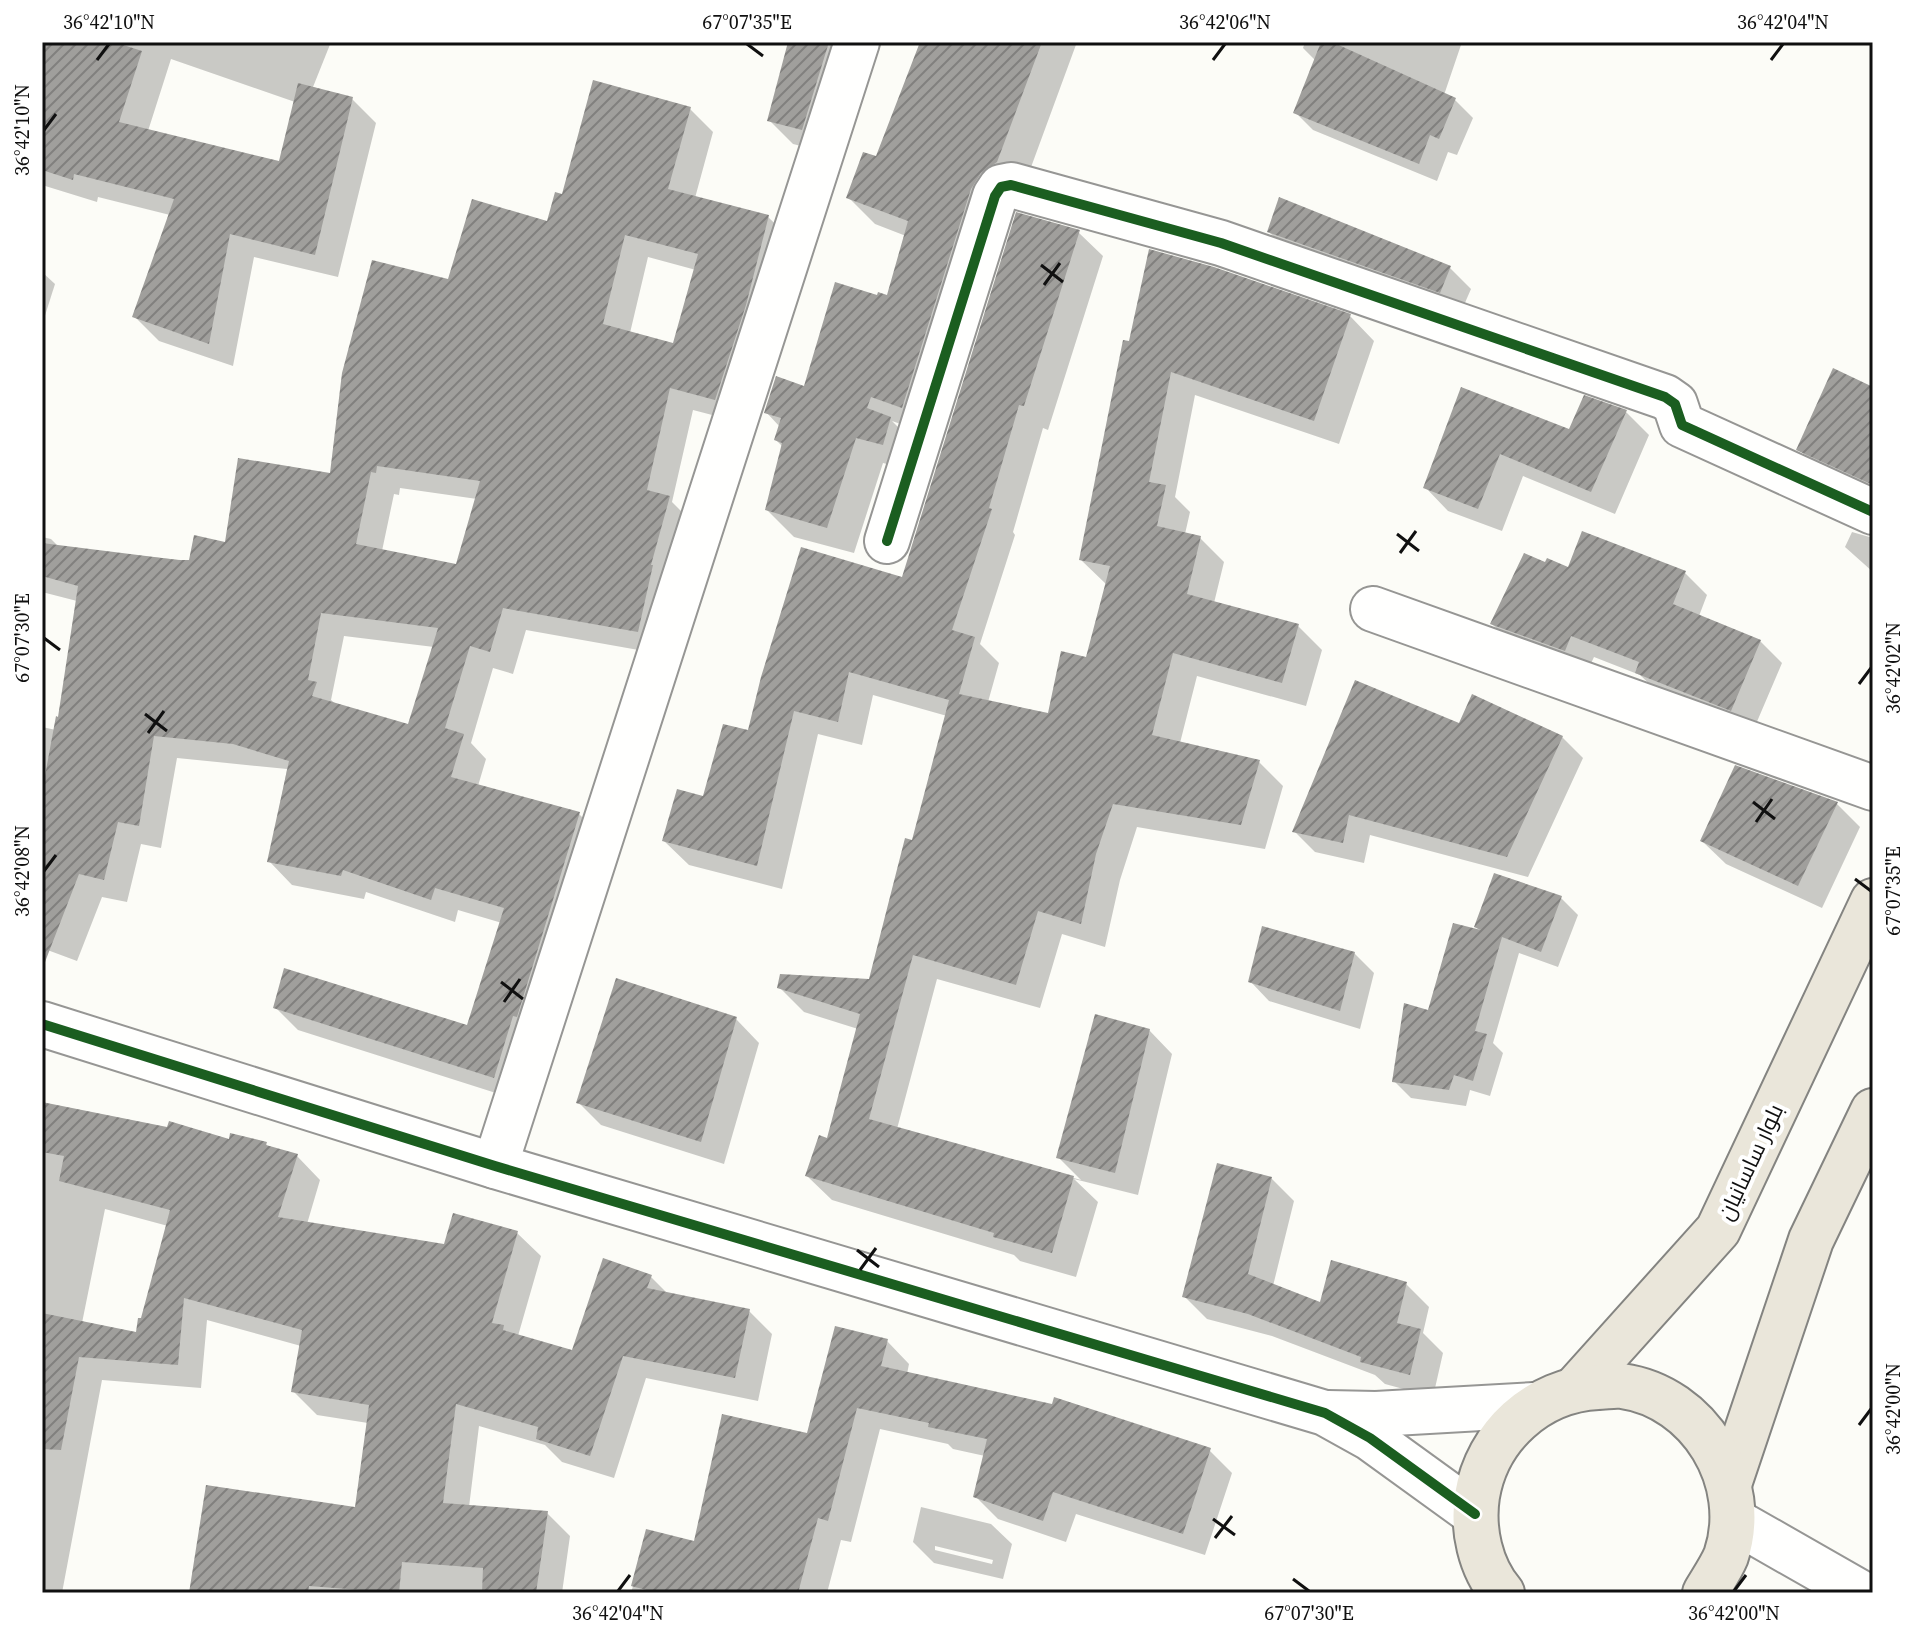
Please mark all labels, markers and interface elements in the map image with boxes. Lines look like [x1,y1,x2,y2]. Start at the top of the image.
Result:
text: 36°42'10"N [63,8,155,36]
text: 67°07'35"E [702,8,792,36]
text: 36°42'06"N [1179,8,1271,36]
text: 36°42'04"N [1737,8,1829,36]
text: 36°42'10"N [8,84,36,176]
text: 67°07'30"E [8,593,36,683]
text: 36°42'02"N [1879,622,1907,714]
text: 36°42'08"N [8,825,36,917]
text: 67°07'35"E [1879,846,1907,936]
street label: بلوار ساسانیان [1710,1099,1790,1225]
text: 36°42'00"N [1879,1363,1907,1455]
text: 36°42'04"N [572,1599,664,1627]
text: 67°07'30"E [1264,1599,1354,1627]
text: 36°42'00"N [1688,1599,1780,1627]

